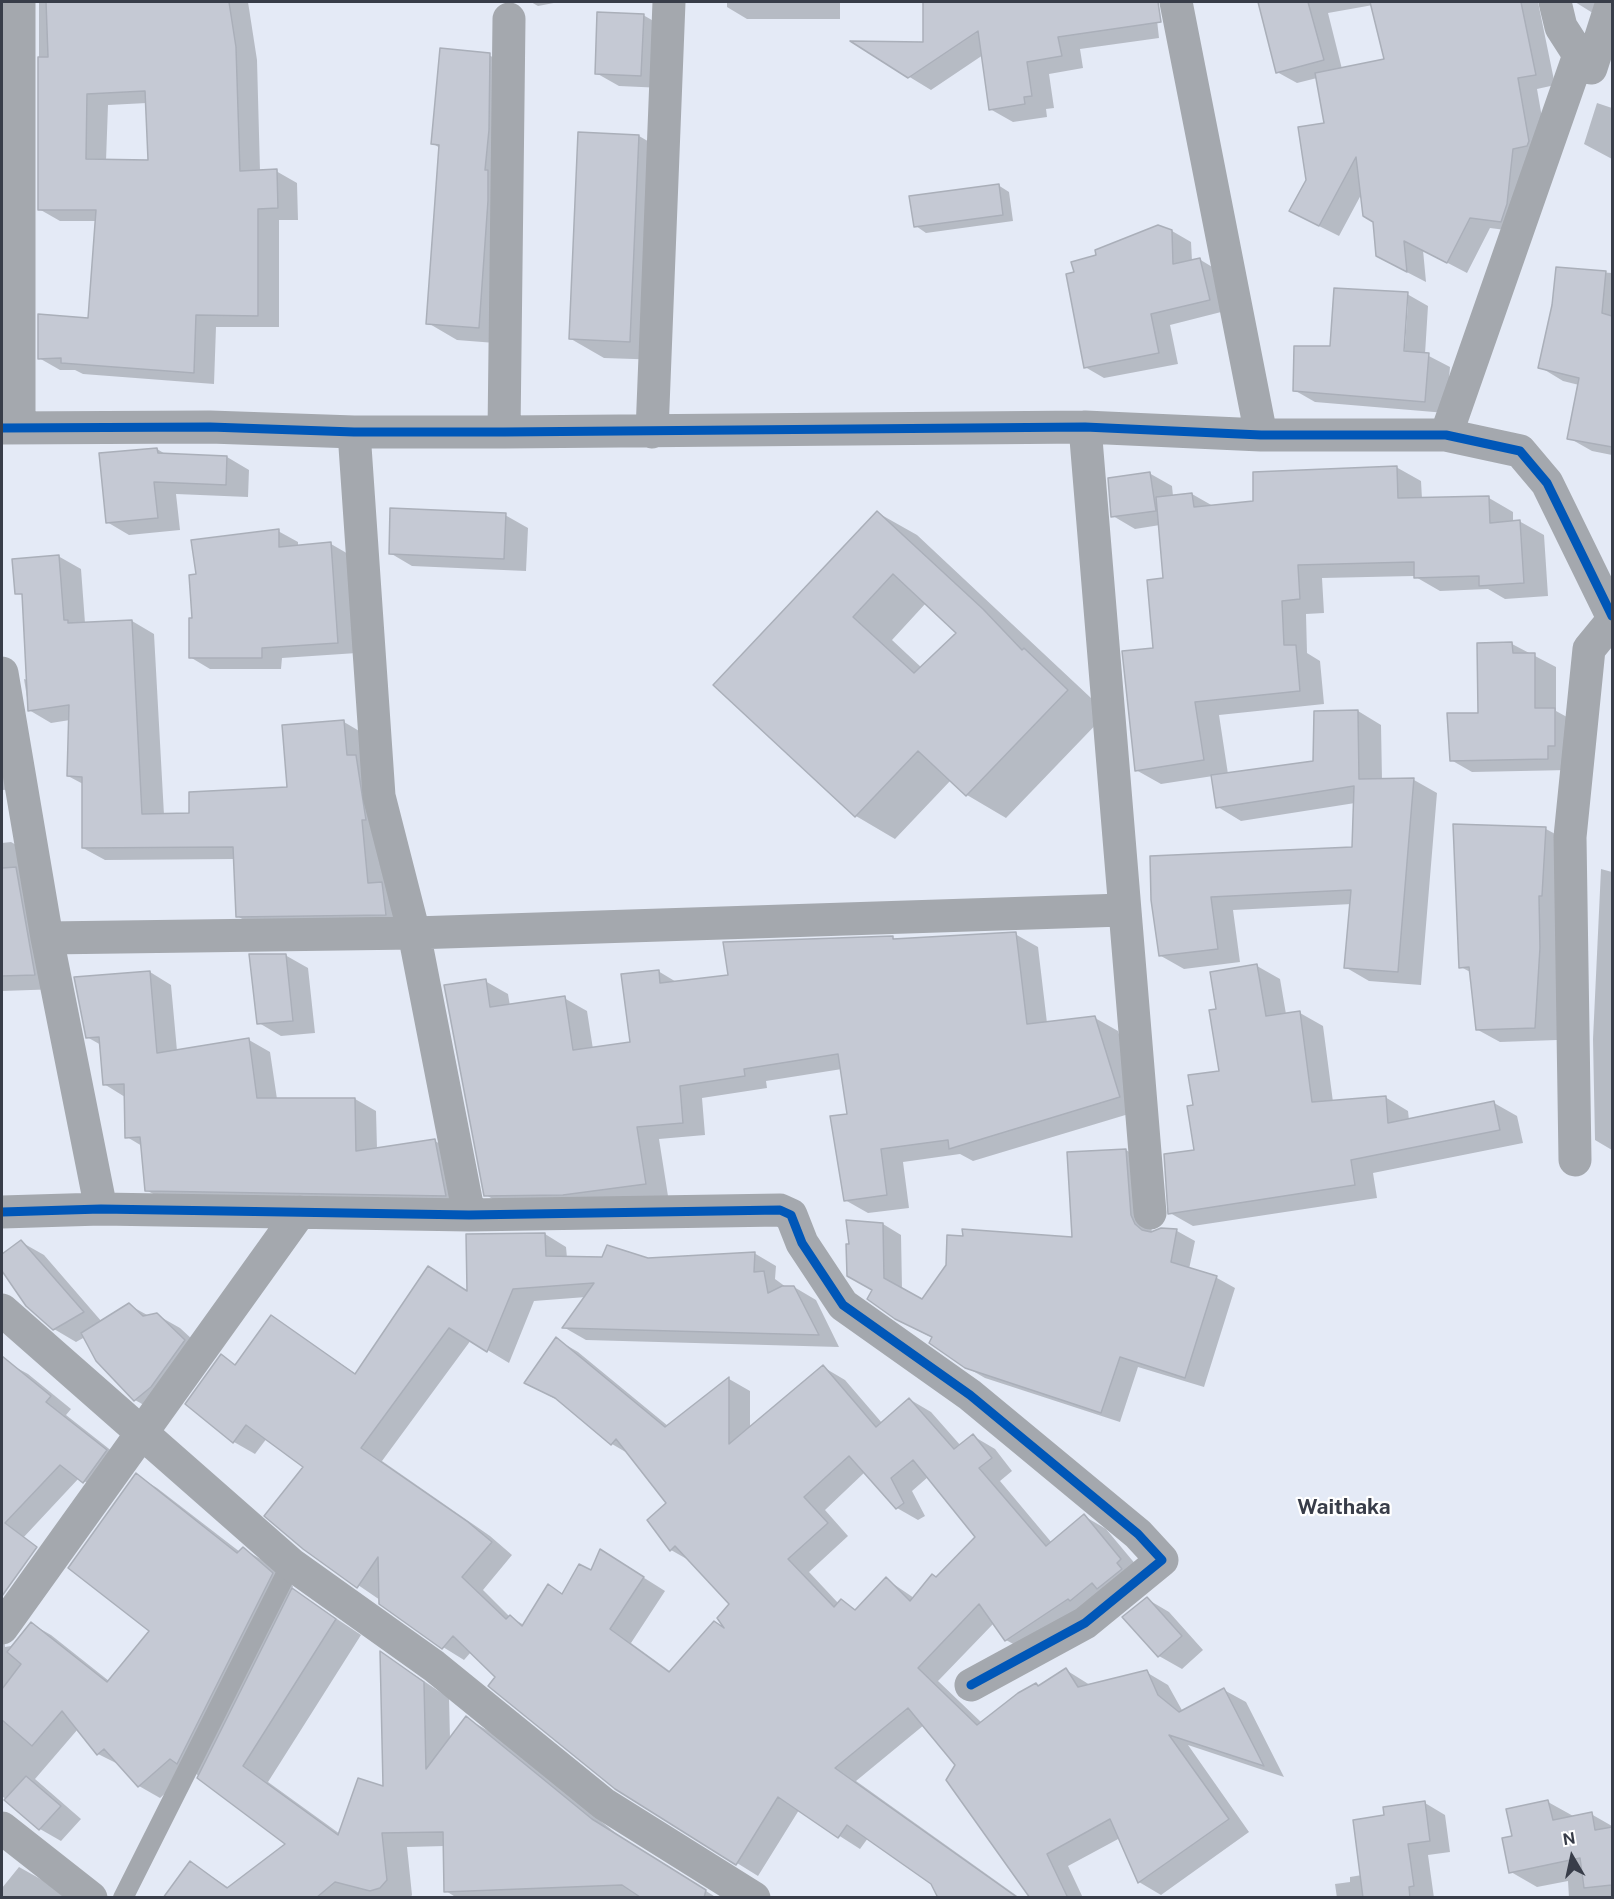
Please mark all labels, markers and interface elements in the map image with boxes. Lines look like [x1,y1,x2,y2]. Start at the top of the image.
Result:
district label: Waithaka [1297,1495,1391,1521]
north arrow [1542,1827,1602,1887]
text: N [1561,1828,1577,1849]

